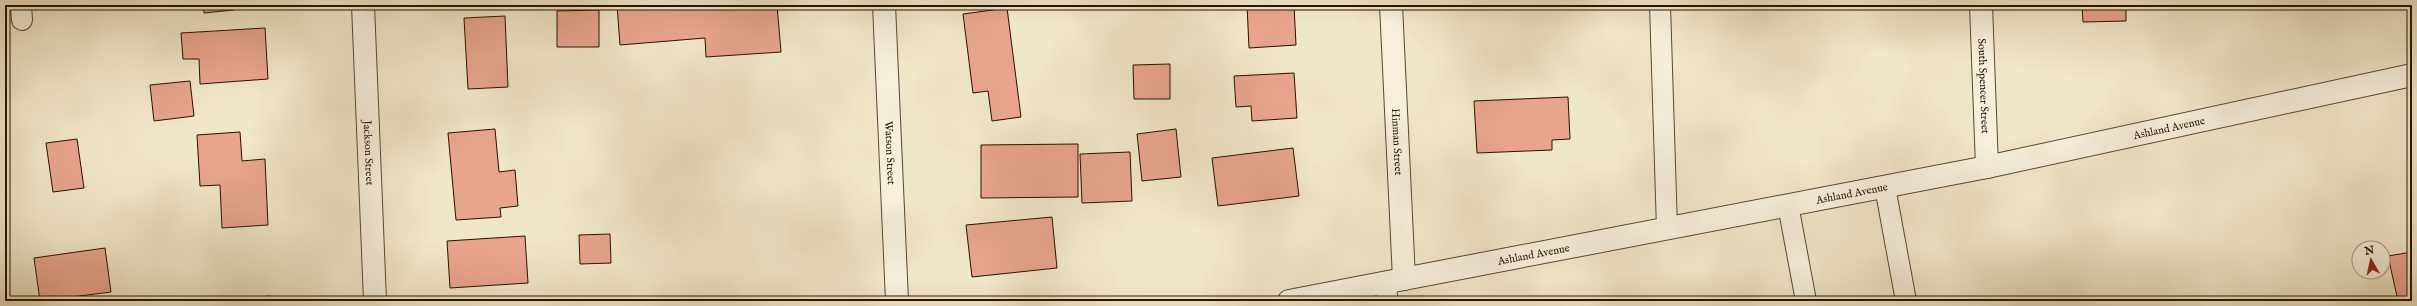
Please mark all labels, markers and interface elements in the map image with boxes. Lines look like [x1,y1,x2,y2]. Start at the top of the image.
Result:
street label: South Spencer Street [1974,38,1992,134]
street label: Hinman Street [1388,108,1405,176]
street label: Ashland Avenue [2131,114,2206,143]
street label: Jackson Street [360,118,376,186]
street label: Watson Street [881,121,898,185]
street label: Ashland Avenue [1814,180,1889,208]
north arrow [2351,240,2391,280]
street label: Ashland Avenue [1496,241,1571,269]
text: N [2363,243,2376,259]

